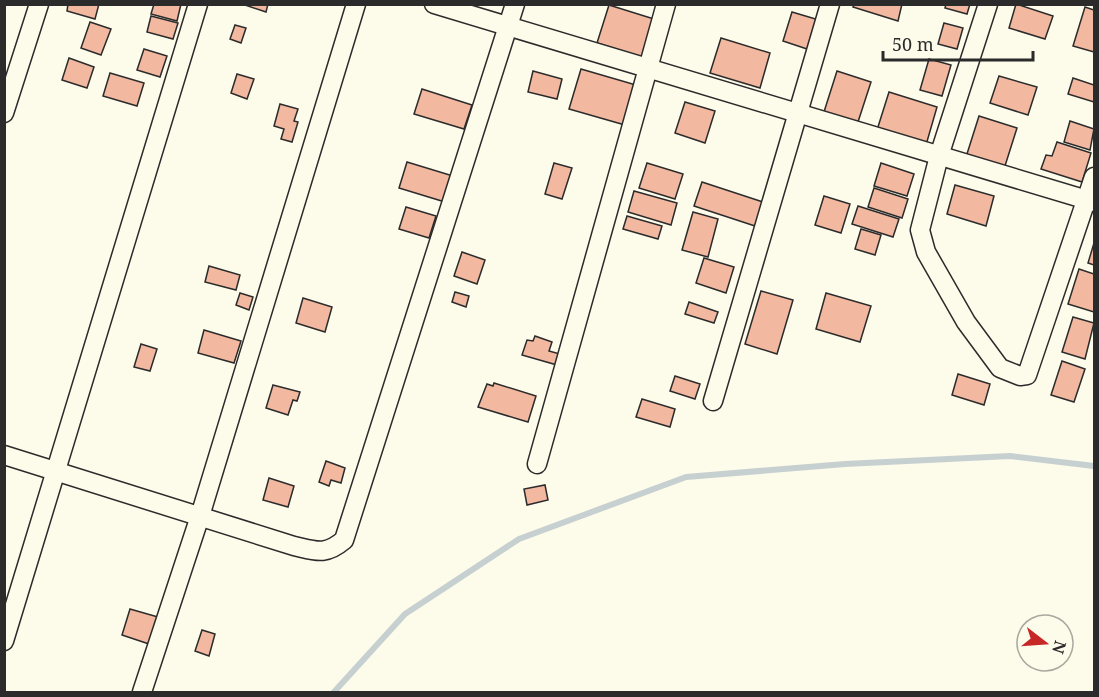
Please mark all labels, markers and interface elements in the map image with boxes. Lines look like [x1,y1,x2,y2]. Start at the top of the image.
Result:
scale bar [883,24,1033,62]
text: 50 m [892,32,934,56]
north arrow [1015,613,1075,673]
text: N [1047,638,1072,657]

